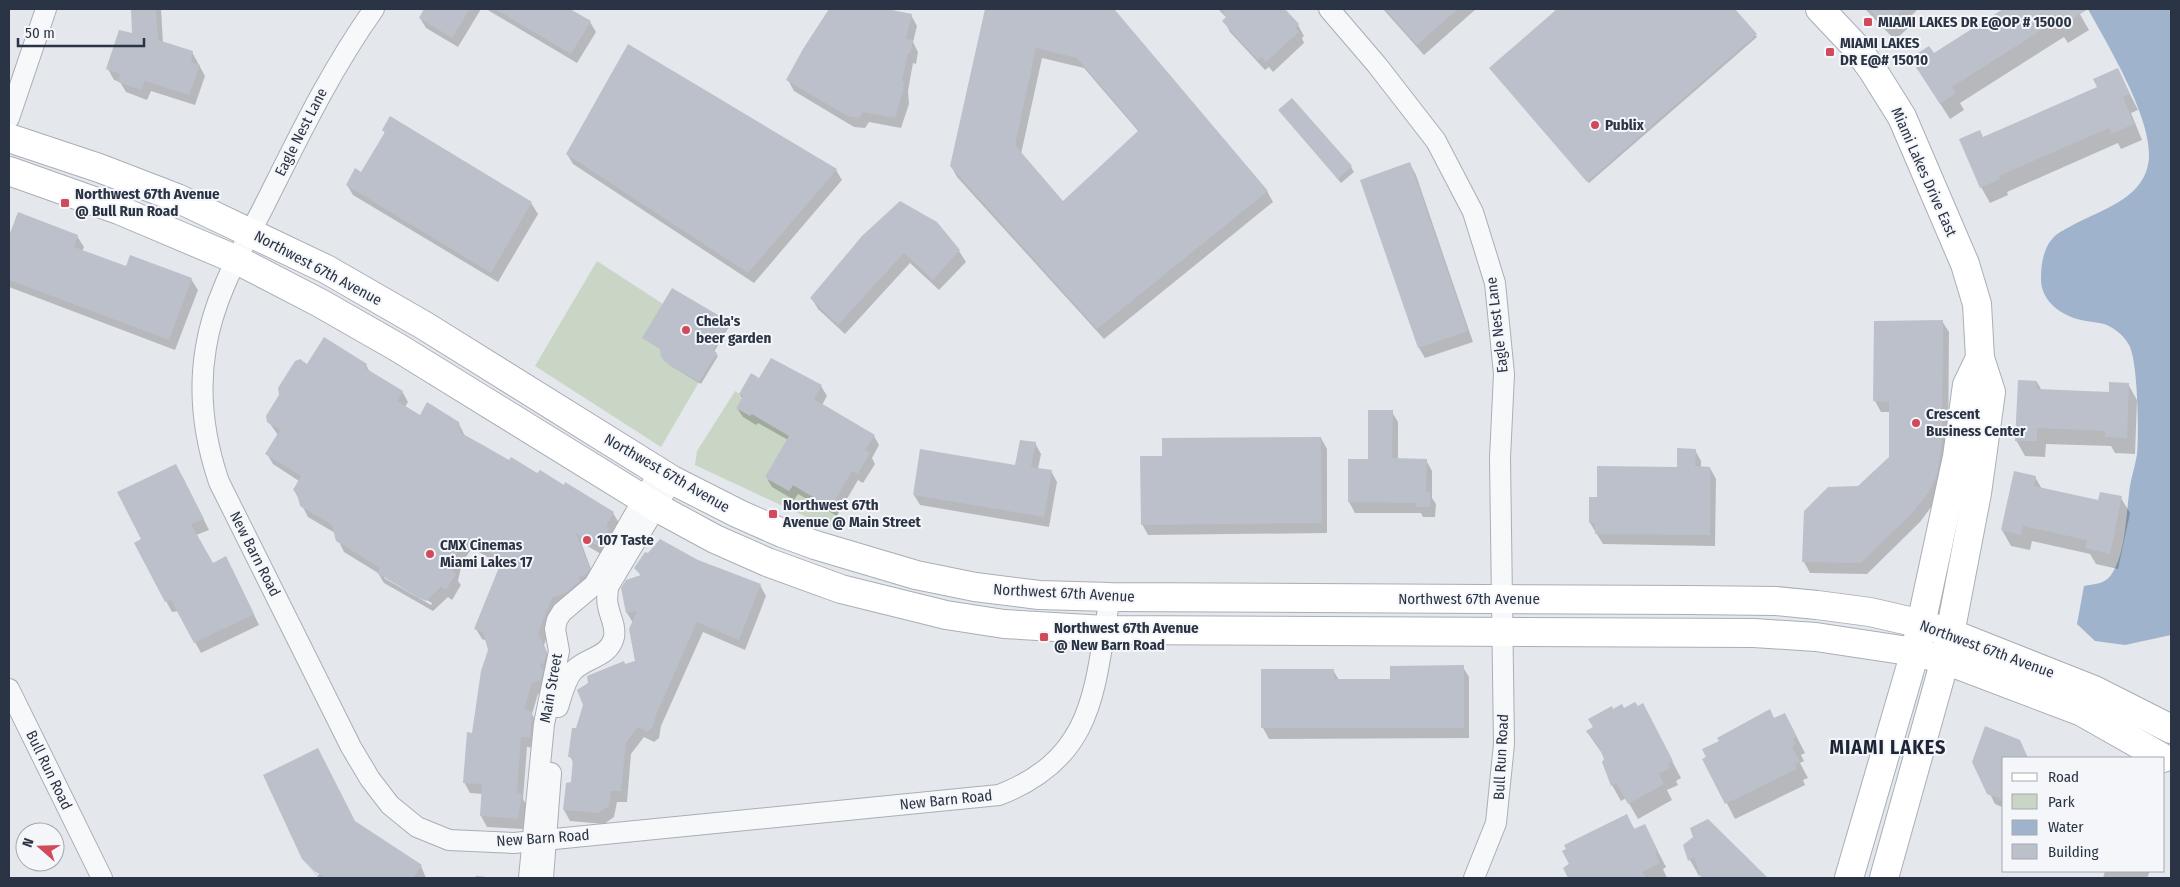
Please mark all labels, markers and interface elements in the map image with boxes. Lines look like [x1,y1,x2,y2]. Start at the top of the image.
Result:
place label: MIAMI LAKES DR E@OP # 15000 [1878,13,2072,31]
scale bar [18,15,144,47]
marker: MIAMI LAKES DR E@OP # 15000 [1862,16,1874,28]
text: 50 m [25,24,55,42]
place label: MIAMI LAKES DR E@# 15010 [1840,34,1928,69]
marker: MIAMI LAKES DR E@# 15010 [1824,46,1836,58]
street label: Eagle Nest Lane [271,85,331,179]
street label: Miami Lakes Drive East [1887,105,1961,239]
place label: Publix [1605,116,1645,134]
marker: Publix [1589,119,1601,131]
place label: Northwest 67th Avenue @ Bull Run Road [75,185,220,220]
marker: Northwest 67th Avenue @ Bull Run Road [59,197,71,209]
street label: Northwest 67th Avenue [251,227,385,309]
street label: Eagle Nest Lane [1482,276,1512,374]
place label: Chela's beer garden [696,312,771,347]
marker: Chela's beer garden [680,324,692,336]
place label: Crescent Business Center [1926,405,2026,440]
marker: Crescent Business Center [1910,417,1922,429]
street label: Northwest 67th Avenue [601,430,733,516]
place label: Northwest 67th Avenue @ Main Street [782,496,921,531]
street label: New Barn Road [226,508,284,600]
marker: Northwest 67th Avenue @ Main Street [767,508,779,520]
place label: 107 Taste [597,531,654,549]
marker: 107 Taste [581,534,593,546]
place label: CMX Cinemas Miami Lakes 17 [440,536,533,571]
marker: CMX Cinemas Miami Lakes 17 [424,548,436,560]
street label: Northwest 67th Avenue [993,580,1135,606]
street label: Northwest 67th Avenue [1398,590,1540,608]
street label: Northwest 67th Avenue [1917,616,2057,682]
place label: Northwest 67th Avenue @ New Barn Road [1054,619,1199,654]
marker: Northwest 67th Avenue @ New Barn Road [1038,631,1050,643]
street label: Main Street [536,652,566,724]
street label: Bull Run Road [1490,714,1512,800]
street label: Bull Run Road [22,727,76,813]
district label: MIAMI LAKES [1829,735,1947,759]
legend [2002,757,2165,872]
text: Road [2048,768,2079,786]
street label: New Barn Road [899,786,993,814]
text: Park [2048,793,2075,811]
text: Water [2048,818,2084,836]
north arrow [15,822,65,872]
street label: New Barn Road [496,826,590,850]
text: N [19,836,38,850]
text: Building [2048,843,2099,861]

